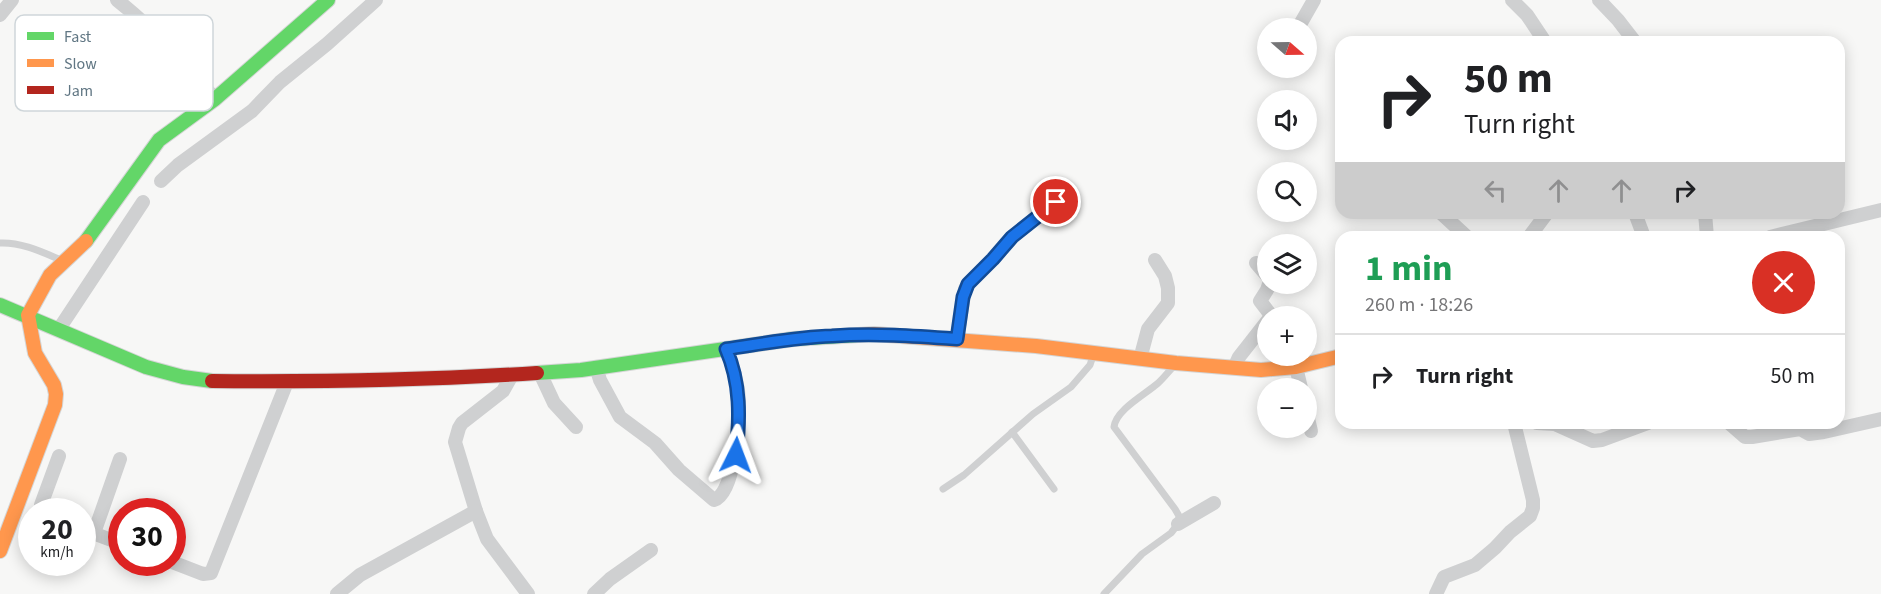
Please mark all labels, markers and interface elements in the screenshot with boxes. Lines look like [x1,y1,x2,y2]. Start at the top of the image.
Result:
legend [15,15,213,111]
north arrow [1257,18,1317,78]
map controls [1257,18,1317,438]
text: Fast [64,26,92,48]
text: 50 m [1464,49,1553,109]
text: Slow [64,53,97,75]
icon: right [1365,60,1443,138]
text: Jam [64,80,93,102]
button: sound [1257,90,1317,150]
text: Turn right [1464,105,1575,144]
button: search [1257,162,1317,222]
icon: left [1479,174,1512,207]
icon: ahead [1542,174,1575,207]
icon: ahead [1605,174,1638,207]
icon: right [1668,174,1701,207]
pin [1030,176,1081,227]
icon: arrive [1039,185,1072,218]
button: layers [1257,234,1317,294]
text: 1 min [1365,243,1453,294]
button: close [1752,251,1815,314]
text: 260 m · 18:26 [1365,291,1473,319]
button: + [1257,306,1317,366]
icon: right [1365,360,1398,393]
text: Turn right [1416,360,1513,392]
text: 50 m [1770,360,1815,392]
button: − [1257,378,1317,438]
position arrow [704,423,768,487]
speed limit sign: 30 [108,498,186,576]
text: 20 [41,508,73,551]
text: km/h [40,542,74,563]

